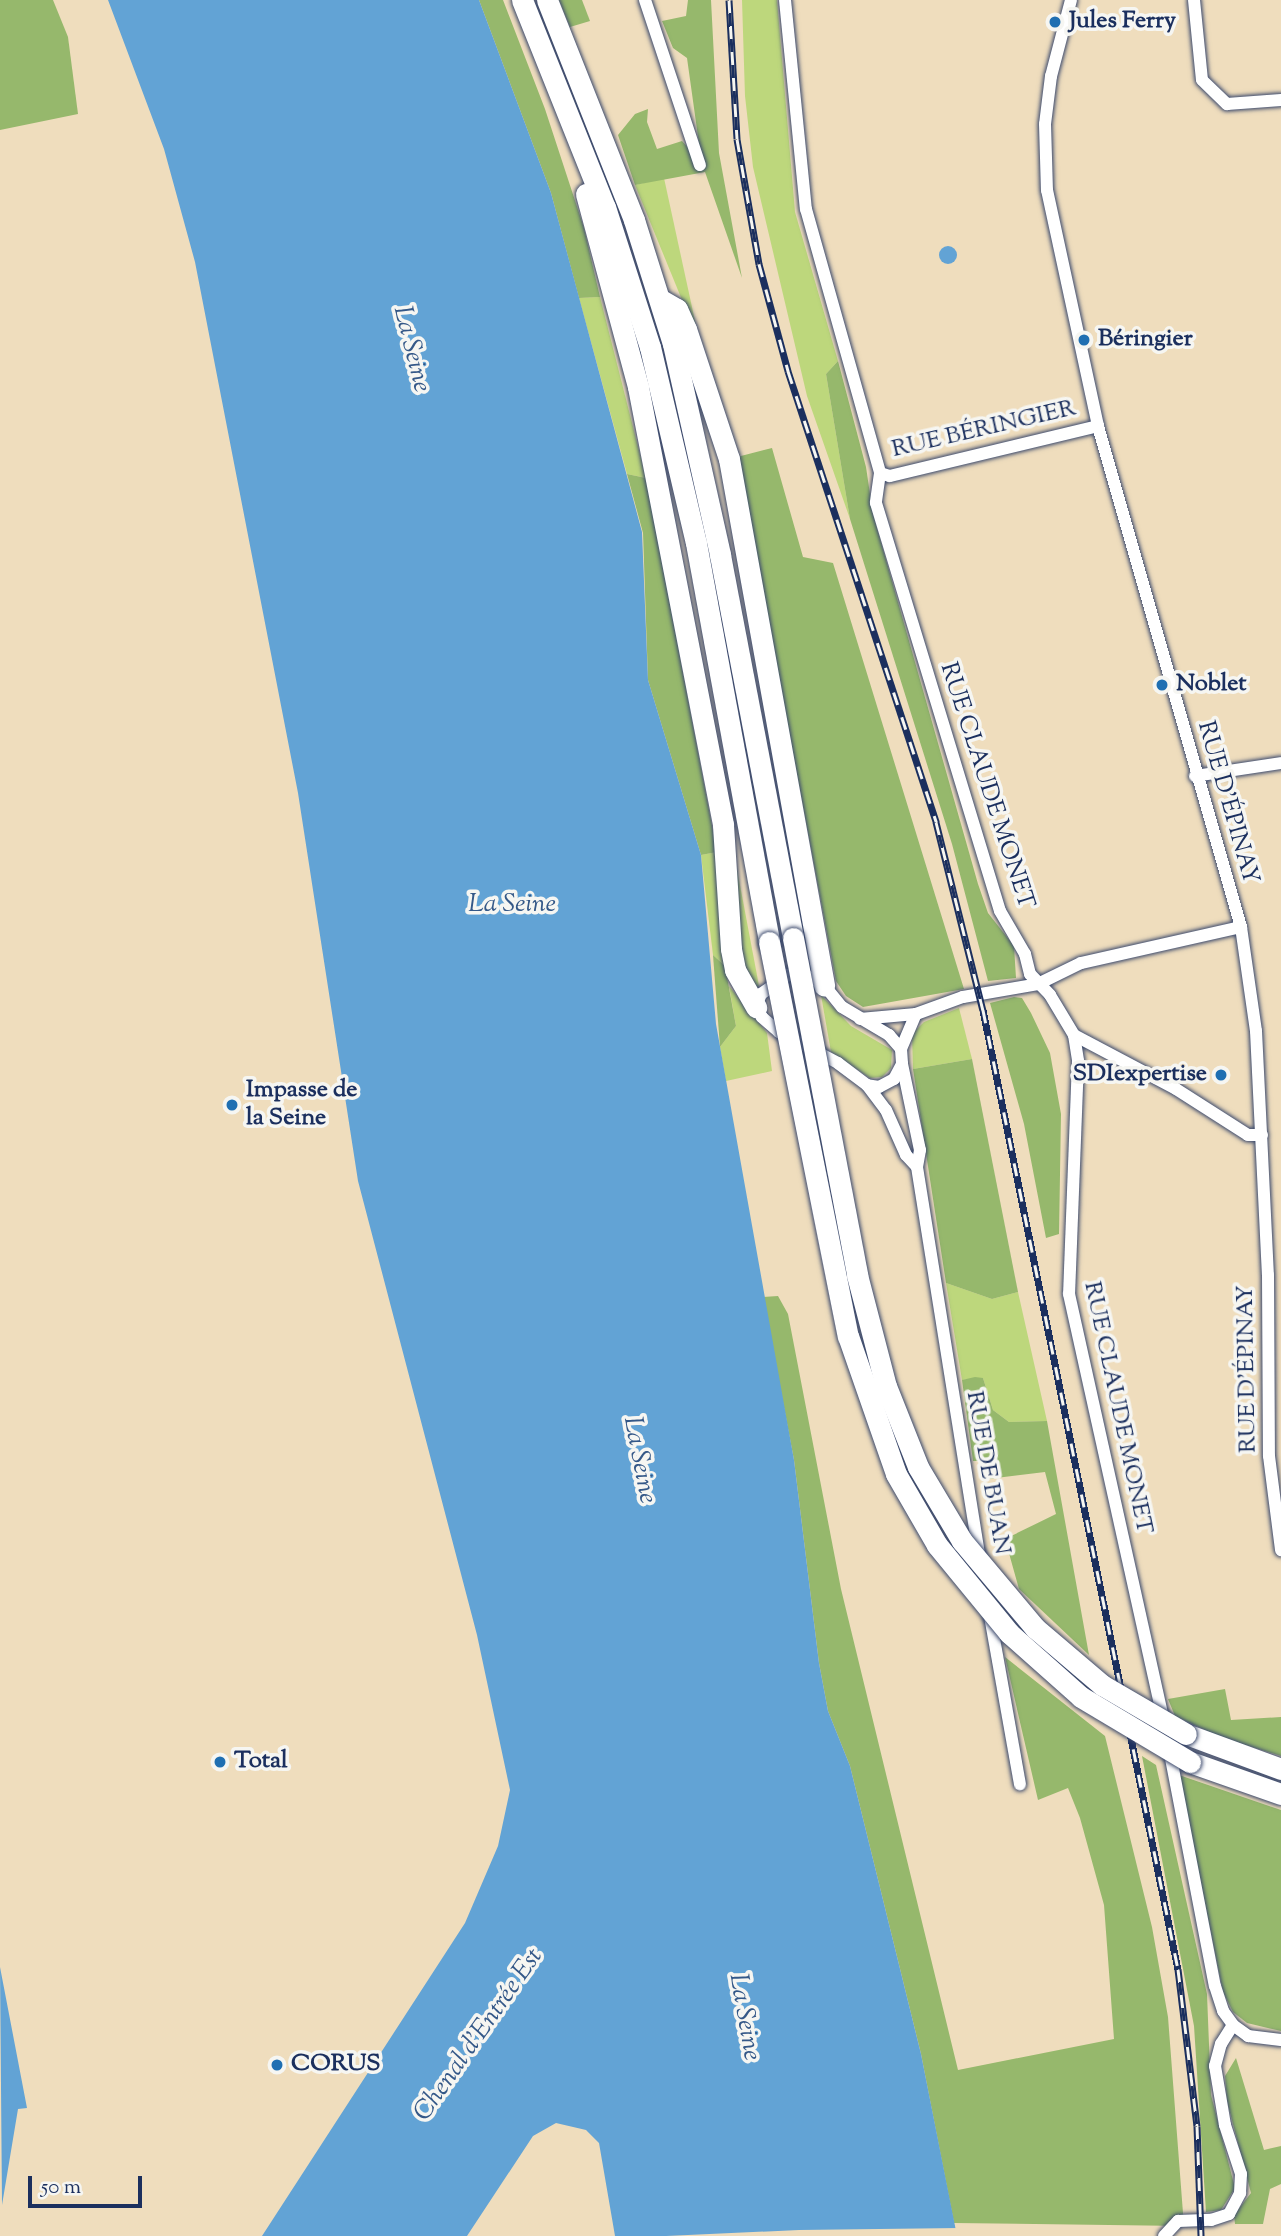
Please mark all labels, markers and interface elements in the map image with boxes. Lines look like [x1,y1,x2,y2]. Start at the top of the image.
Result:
place label: Jules Ferry [1069,8,1176,36]
marker: Jules Ferry [1047,14,1063,30]
water label: La Seine [385,303,437,395]
place label: Béringier [1098,326,1193,354]
marker: Béringier [1076,332,1092,348]
street label: RUE BÉRINGIER [889,395,1079,465]
street label: RUE CLAUDE MONET [933,659,1039,913]
place label: Noblet [1176,671,1246,699]
marker: Noblet [1154,677,1170,693]
street label: RUE D'ÉPINAY [1190,718,1264,888]
water label: La Seine [468,889,556,921]
place label: SDIexpertise [1073,1061,1207,1089]
marker: SDIexpertise [1213,1067,1229,1083]
place label: Impasse de la Seine [246,1077,358,1133]
marker: Impasse de la Seine [224,1097,240,1113]
street label: RUE CLAUDE MONET [1076,1279,1158,1537]
street label: RUE D'ÉPINAY [1232,1285,1264,1453]
street label: RUE DE BUAN [958,1389,1016,1557]
water label: La Seine [615,1414,663,1506]
place label: Total [234,1748,288,1776]
marker: Total [212,1754,228,1770]
water label: Chenal d'Entrée Est [408,1942,550,2128]
water label: La Seine [721,1971,767,2063]
place label: CORUS [291,2051,381,2079]
marker: CORUS [269,2057,285,2073]
scale bar [32,2162,145,2206]
text: 50 m [41,2173,81,2203]

